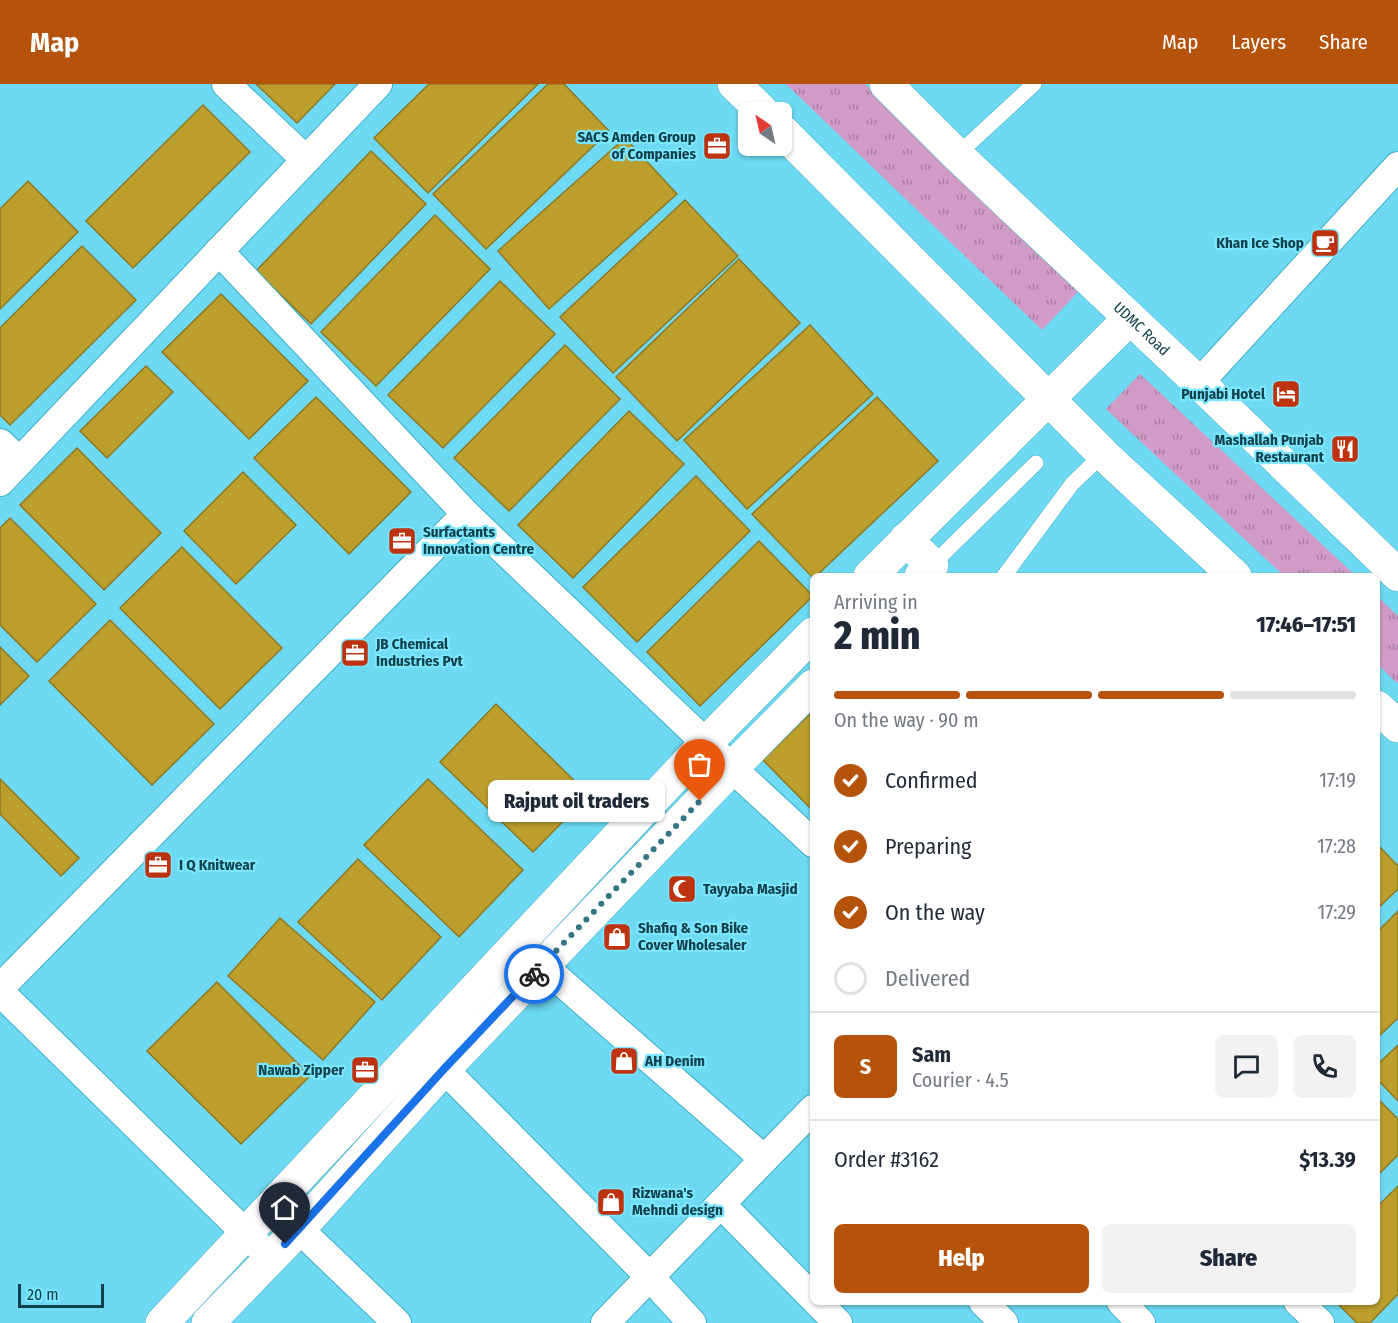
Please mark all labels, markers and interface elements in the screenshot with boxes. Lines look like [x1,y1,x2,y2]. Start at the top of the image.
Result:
text: Map [30,26,79,59]
text: Map [1162,29,1198,55]
text: Layers [1231,29,1286,55]
text: Share [1319,29,1368,55]
north arrow [738,102,792,156]
map controls [738,102,792,156]
place label: SACS Amden Group of Companies [577,128,696,163]
office icon: SACS Amden Group of Companies [701,130,733,162]
cafe icon: Khan Ice Shop [1309,227,1341,259]
place label: Khan Ice Shop [1216,234,1304,252]
street label: UDMC Road [1110,298,1173,360]
hotel icon: Punjabi Hotel [1270,378,1302,410]
place label: Punjabi Hotel [1181,385,1266,403]
place label: Mashallah Punjab Restaurant [1215,431,1325,466]
restaurant icon: Mashallah Punjab Restaurant [1329,433,1361,465]
place label: Surfactants Innovation Centre [423,523,534,558]
office icon: Surfactants Innovation Centre [386,525,418,557]
text: Arriving in [834,590,918,614]
text: 17:46–17:51 [1256,611,1356,638]
text: 2 min [834,613,920,659]
place label: JB Chemical Industries Pvt [375,635,464,670]
office icon: JB Chemical Industries Pvt [339,637,371,669]
text: On the way · 90 m [834,708,979,732]
pin [674,739,725,801]
icon: bag [683,748,716,781]
icon: check [834,764,867,797]
text: Confirmed [885,767,978,794]
text: 17:19 [1319,768,1356,792]
callout: Rajput oil traders [487,780,664,822]
text: Rajput oil traders [504,789,649,813]
icon: check [834,830,867,863]
text: Preparing [885,833,971,860]
text: 17:28 [1317,834,1356,858]
office icon: I Q Knitwear [142,849,174,881]
place label: I Q Knitwear [179,856,256,874]
mosque icon: Tayyaba Masjid [666,873,698,905]
place label: Tayyaba Masjid [703,880,798,898]
icon: check [834,896,867,929]
text: On the way [885,899,985,926]
text: 17:29 [1317,900,1356,924]
place label: Shafiq & Son Bike Cover Wholesaler [638,919,749,954]
shop icon: Shafiq & Son Bike Cover Wholesaler [601,921,633,953]
courier [504,944,564,1004]
icon: bike [518,958,551,991]
text: Delivered [885,965,970,992]
button: chat [1215,1035,1278,1098]
button: phone [1293,1035,1356,1098]
text: Sam [912,1041,951,1068]
shop icon: AH Denim [608,1045,640,1077]
place label: AH Denim [644,1052,705,1070]
text: S [860,1053,871,1080]
office icon: Nawab Zipper [349,1054,381,1086]
place label: Nawab Zipper [258,1061,344,1079]
text: Courier · 4.5 [912,1068,1009,1092]
text: Order #3162 [834,1146,939,1173]
text: $13.39 [1299,1146,1356,1173]
pin [259,1182,310,1244]
place label: Rizwana's Mehndi design [632,1184,723,1219]
shop icon: Rizwana's Mehndi design [595,1186,627,1218]
icon: home [268,1191,301,1224]
button: Help [834,1224,1089,1293]
button: Share [1101,1224,1356,1293]
scale bar [18,1281,104,1308]
text: 20 m [27,1285,58,1304]

